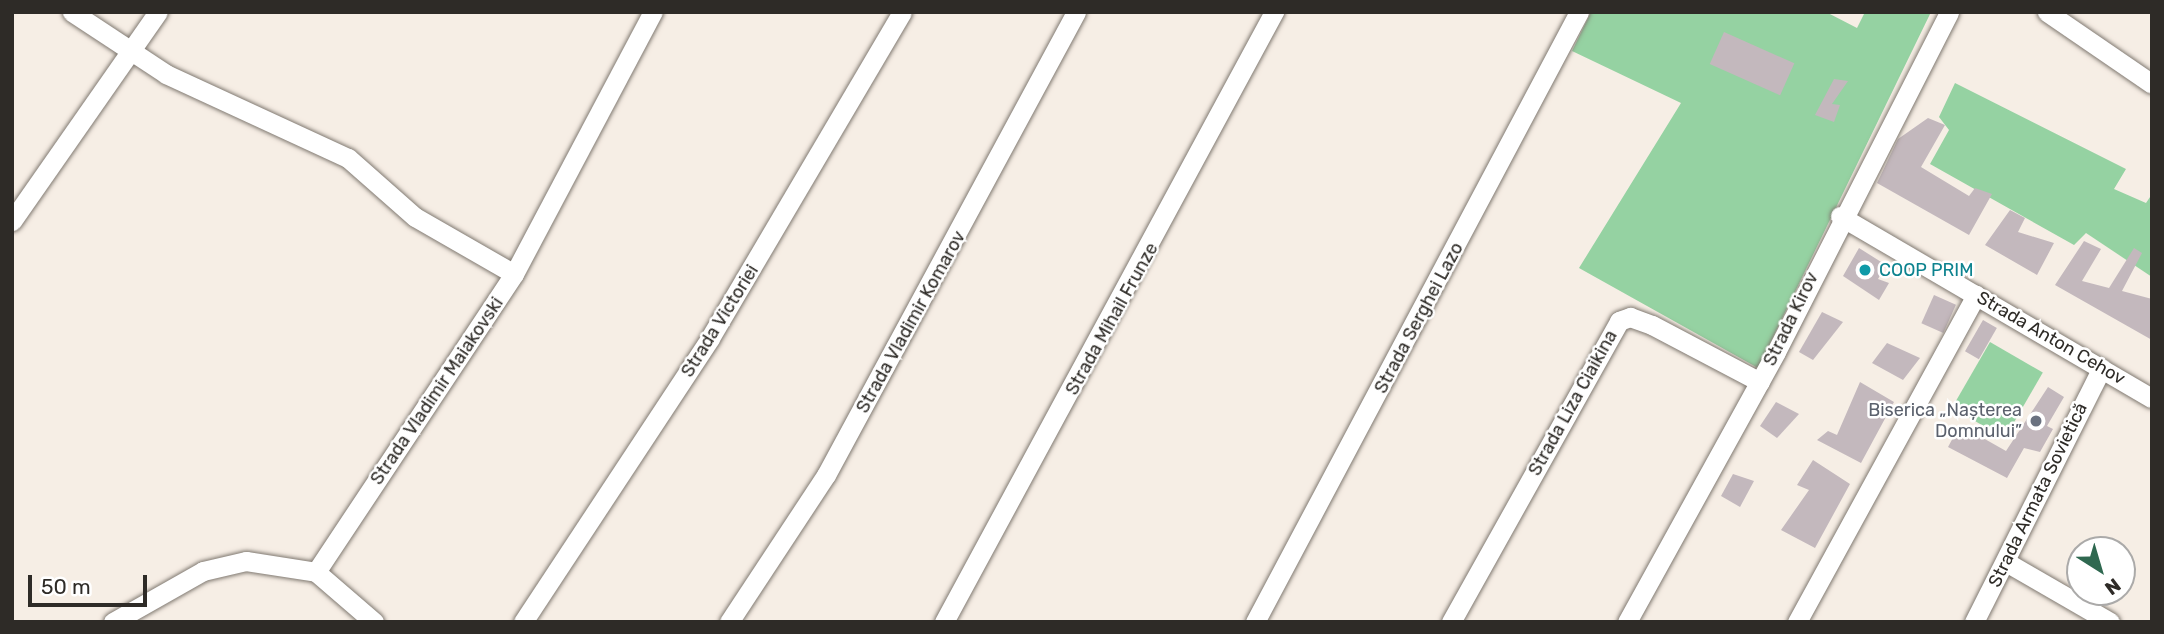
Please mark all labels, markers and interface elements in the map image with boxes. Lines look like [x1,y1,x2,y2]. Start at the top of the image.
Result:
street label: Strada Vladimir Komarov [852,227,970,417]
street label: Strada Mihail Frunze [1061,239,1163,399]
street label: Strada Serghei Lazo [1370,239,1468,397]
place label: COOP PRIM [1879,259,1974,281]
street label: Strada Victoriei [677,261,763,381]
marker: COOP PRIM [1857,262,1873,278]
street label: Strada Kirov [1759,269,1823,369]
street label: Strada Anton Cehov [1973,287,2129,389]
street label: Strada Vladimir Maiakovski [366,293,508,489]
street label: Strada Liza Ciaikina [1524,326,1622,480]
street label: Strada Armata Sovietică [1984,399,2092,591]
place label: Biserica „Nașterea Domnului” [1868,400,2022,442]
marker: Biserica „Nașterea Domnului” [2028,413,2044,429]
north arrow [2066,536,2136,606]
scale bar [32,560,150,604]
text: N [2100,573,2125,600]
text: 50 m [41,574,91,599]

